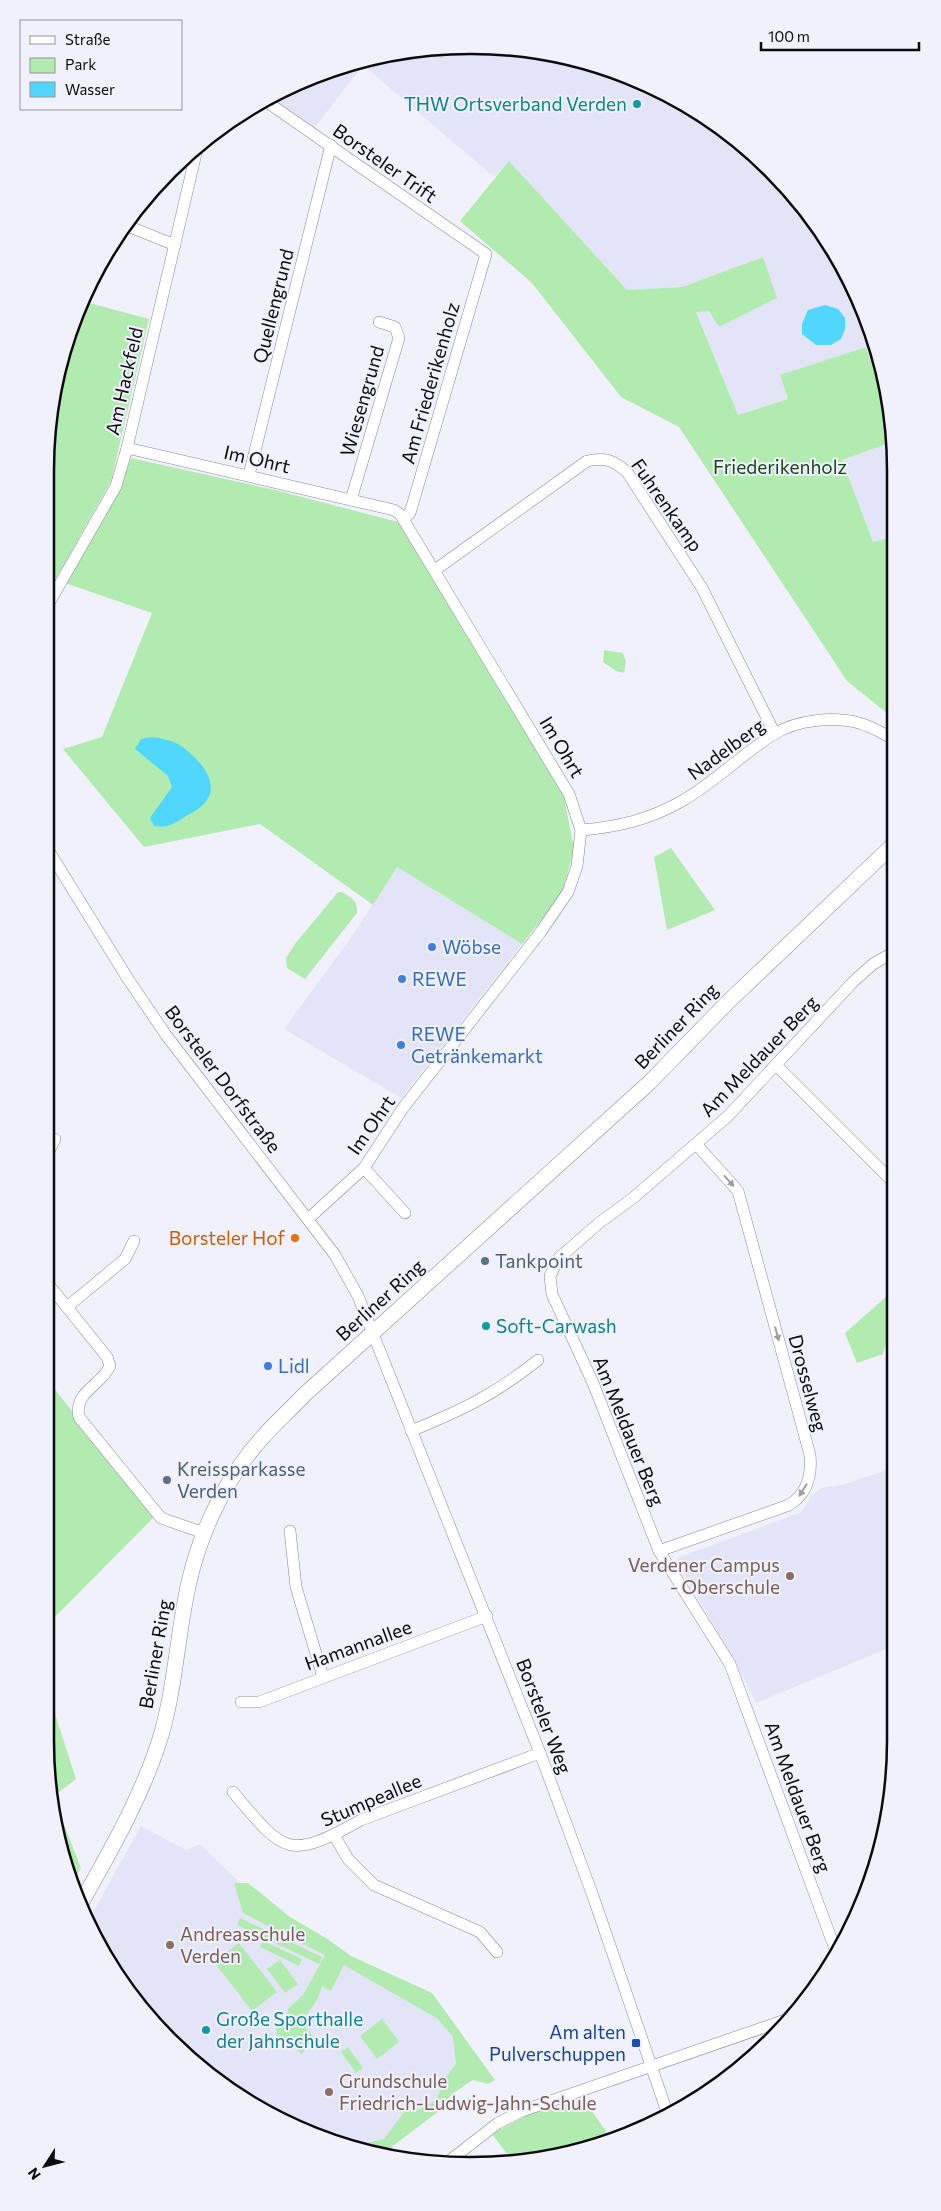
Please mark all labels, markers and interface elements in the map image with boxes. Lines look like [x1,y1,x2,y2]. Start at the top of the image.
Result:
legend [20,20,182,110]
scale bar [761,20,918,52]
text: 100 m [768,27,810,45]
text: Straße [65,30,111,48]
text: Park [65,55,96,73]
text: Wasser [65,80,115,98]
place label: THW Ortsverband Verden [404,92,627,115]
marker: THW Ortsverband Verden [631,98,643,110]
street label: Borsteler Trift [329,118,442,207]
street label: Quellengrund [247,246,298,365]
street label: Am Friederikenholz [395,299,464,466]
street label: Am Hackfeld [100,325,147,437]
street label: Wiesengrund [335,343,388,459]
street label: Im Ohrt [222,440,293,477]
street label: Fuhrenkamp [627,454,708,556]
park label: Friederikenholz [713,455,847,478]
street label: Im Ohrt [535,712,590,782]
street label: Nadelberg [683,713,769,784]
place label: Wöbse [442,935,501,958]
marker: Wöbse [426,941,438,953]
place label: REWE [412,967,467,990]
marker: REWE [396,973,408,985]
street label: Berliner Ring [629,978,722,1073]
street label: Am Meldauer Berg [695,990,822,1121]
street label: Borsteler Dorfstraße [160,1000,286,1157]
place label: REWE Getränkemarkt [411,1022,543,1067]
marker: REWE Getränkemarkt [395,1039,407,1051]
street label: Im Ohrt [342,1090,399,1159]
one-way arrow [723,1174,734,1187]
place label: Borsteler Hof [169,1226,285,1249]
marker: Borsteler Hof [289,1232,301,1244]
place label: Tankpoint [495,1249,583,1272]
street label: Berliner Ring [331,1254,428,1345]
marker: Tankpoint [479,1255,491,1267]
place label: Soft-Carwash [496,1314,617,1337]
marker: Soft-Carwash [480,1320,492,1332]
one-way arrow [773,1327,781,1342]
street label: Drosselweg [784,1332,832,1434]
street label: Am Meldauer Berg [589,1353,670,1509]
place label: Lidl [278,1354,310,1377]
marker: Lidl [262,1360,274,1372]
place label: Kreissparkasse Verden [177,1457,305,1502]
marker: Kreissparkasse Verden [161,1474,173,1486]
one-way arrow [799,1484,808,1497]
place label: Verdener Campus - Oberschule [628,1553,780,1598]
marker: Verdener Campus - Oberschule [784,1570,796,1582]
street label: Berliner Ring [134,1597,175,1710]
street label: Hamannallee [301,1615,414,1675]
street label: Borsteler Weg [512,1655,577,1777]
street label: Am Meldauer Berg [760,1718,837,1876]
street label: Stumpeallee [317,1768,424,1831]
place label: Andreasschule Verden [180,1922,305,1967]
marker: Andreasschule Verden [164,1939,176,1951]
place label: Große Sporthalle der Jahnschule [216,2007,363,2052]
place label: Am alten Pulverschuppen [489,2020,626,2065]
marker: Große Sporthalle der Jahnschule [200,2024,212,2036]
marker: Am alten Pulverschuppen [630,2037,642,2049]
place label: Grundschule Friedrich-Ludwig-Jahn-Schule [339,2069,597,2114]
marker: Grundschule Friedrich-Ludwig-Jahn-Schule [323,2086,335,2098]
north arrow [20,2141,70,2191]
text: N [24,2165,44,2183]

